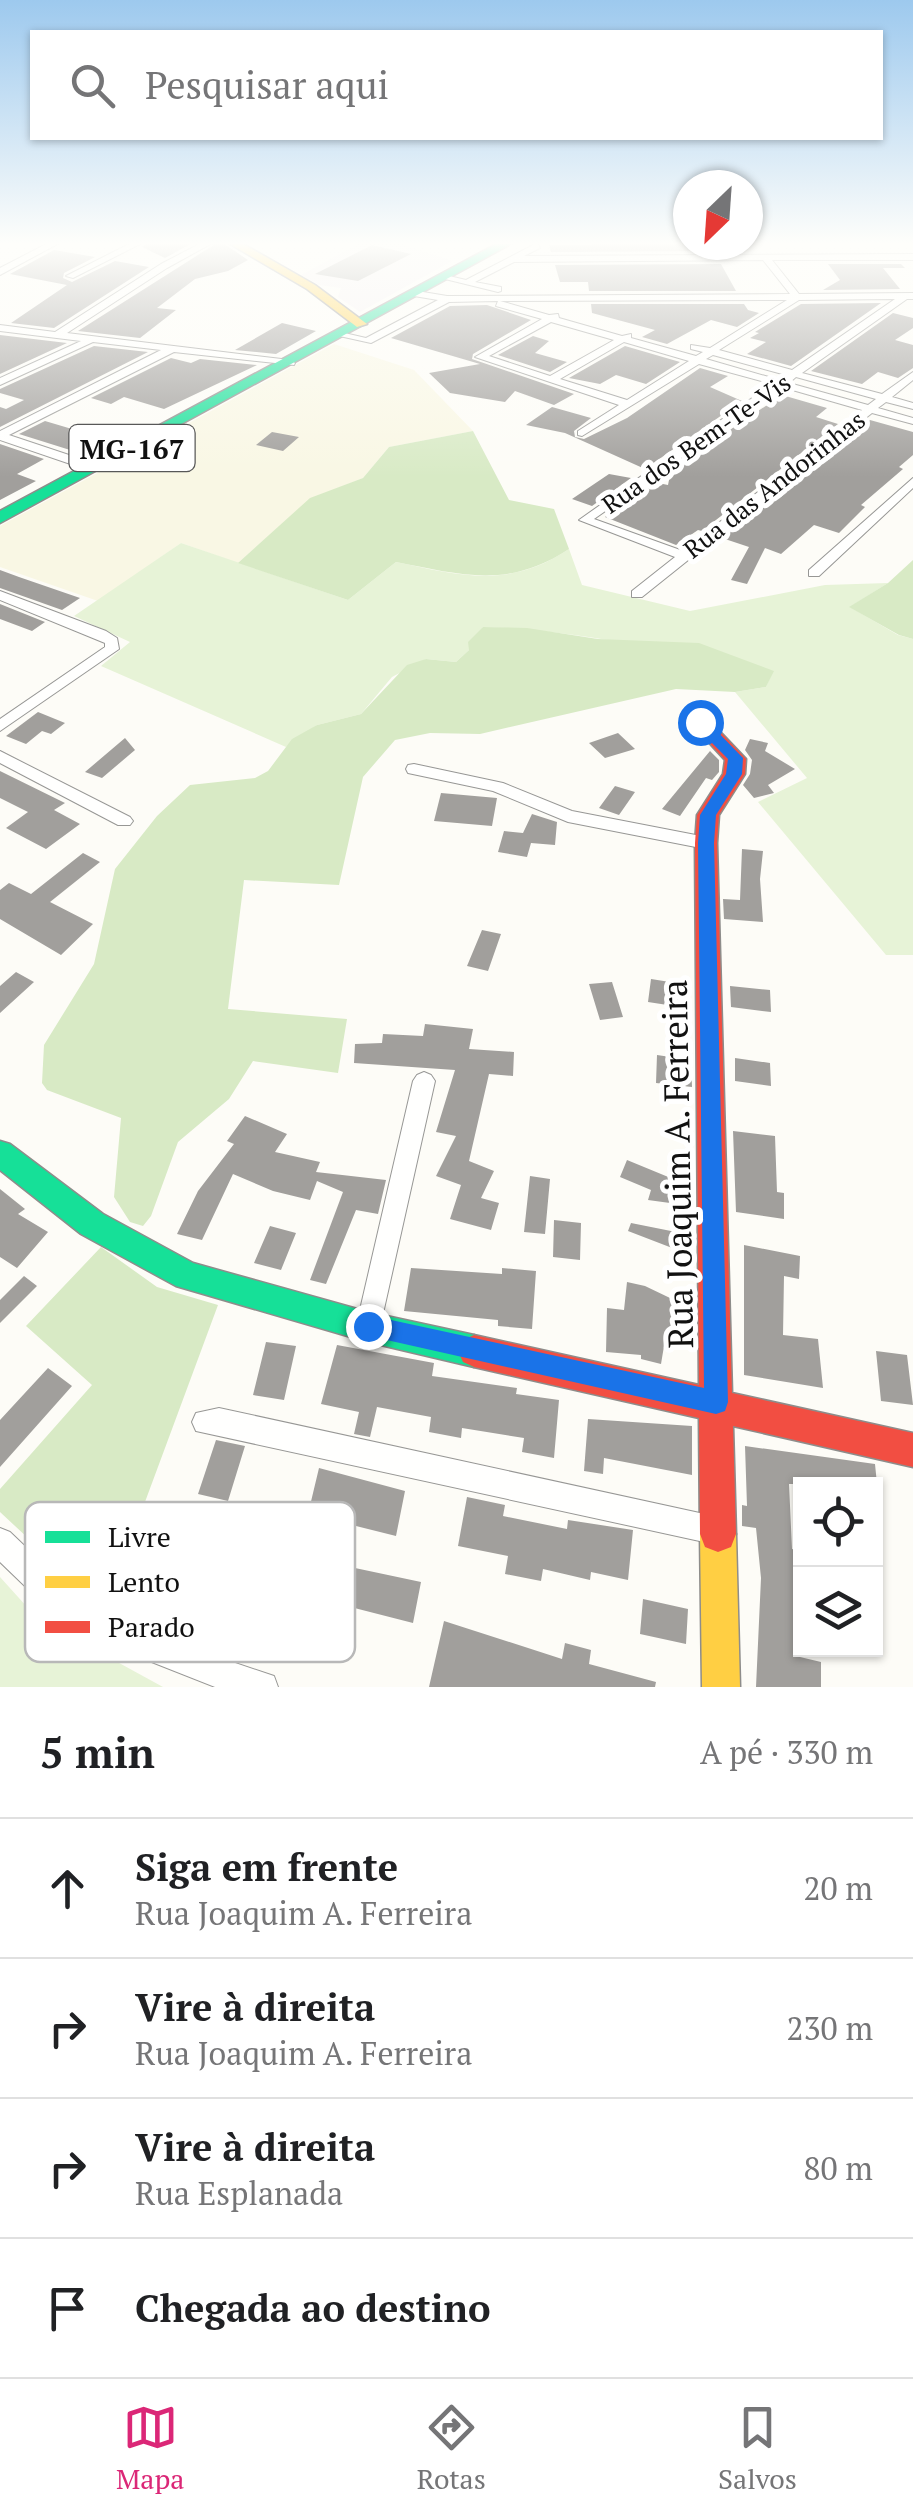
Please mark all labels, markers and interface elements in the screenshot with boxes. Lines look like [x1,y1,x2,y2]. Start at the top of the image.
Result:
search box [30,30,883,140]
icon: search [65,58,120,113]
text: Pesquisar aqui [145,60,389,110]
north arrow [673,170,763,260]
street label: Rua dos Bem-Te-Vis [595,365,797,521]
street label: Rua das Andorinhas [677,403,871,565]
road number: MG-167 [70,425,194,471]
route start [678,700,724,746]
street label: Rua Joaquim A. Ferreira [651,979,703,1349]
route end [346,1304,392,1350]
map controls [793,1477,883,1657]
button: locate [793,1477,883,1567]
legend [25,1502,355,1662]
text: Livre [108,1518,171,1555]
text: Lento [108,1563,180,1600]
button: layers [793,1567,883,1657]
text: Parado [108,1608,195,1645]
text: 5 min [40,1724,155,1780]
text: A pé · 330 m [700,1731,873,1773]
text: Siga em frente [135,1842,398,1892]
icon: ahead [40,1861,95,1916]
text: 20 m [803,1867,873,1909]
text: Rua Joaquim A. Ferreira [135,1892,472,1934]
text: Vire à direita [135,1982,375,2032]
icon: right [40,2001,95,2056]
text: 230 m [786,2007,873,2049]
text: Rua Joaquim A. Ferreira [135,2032,472,2074]
text: Vire à direita [135,2122,375,2172]
icon: right [40,2141,95,2196]
text: 80 m [803,2147,873,2189]
text: Rua Esplanada [135,2172,343,2214]
icon: arrive [40,2281,95,2336]
text: Chegada ao destino [135,2283,490,2333]
tab: Mapa [116,2400,185,2497]
tab: Rotas [417,2400,486,2497]
tab: Salvos [718,2400,797,2497]

